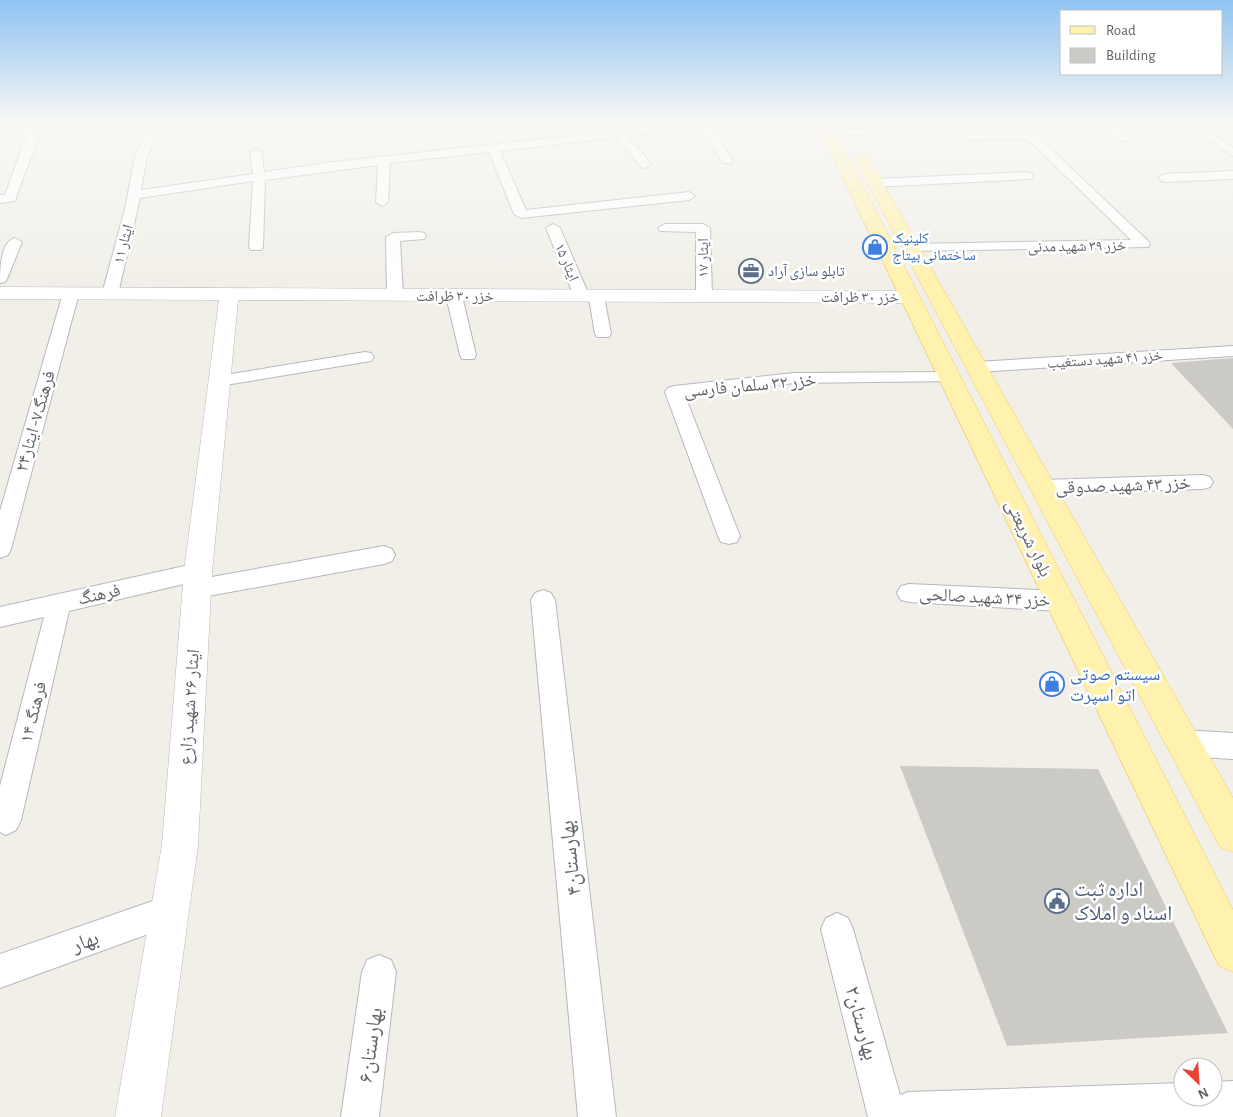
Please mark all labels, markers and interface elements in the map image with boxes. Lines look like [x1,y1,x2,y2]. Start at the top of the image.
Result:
legend [1060,10,1223,75]
text: Road [1106,23,1136,38]
text: Building [1106,48,1156,63]
street label: ایثار ۱۱ [111,223,137,265]
place label: کلینیک ساختمانی بیتاج [892,231,976,265]
shop icon: کلینیک ساختمانی بیتاج [862,234,888,260]
street label: ایثار ۱۷ [696,238,712,278]
street label: خزر ۳۹ شهید مدنی [1027,238,1127,257]
street label: ایثار ۱۵ [551,241,581,284]
office icon: تابلو سازی آراد [738,258,764,284]
place label: تابلو سازی آراد [768,263,845,281]
street label: خزر ۳۰ ظرافت [416,289,494,305]
street label: خزر ۳۰ ظرافت [821,290,899,306]
street label: خزر ۴۱ شهید دستغیب [1047,348,1164,372]
street label: فرهنگ۷- ایثار۲۴ [13,369,59,474]
street label: خزر ۳۲ سلمان فارسی [683,371,817,402]
street label: خزر ۴۳ شهید صدوقی [1055,475,1191,498]
street label: بلوار شریعتی [1001,497,1055,580]
street label: فرهنگ [76,581,122,609]
street label: خزر ۳۴ شهید صالحی [919,586,1051,611]
street label: ایثار ۲۶ شهید زارع [177,648,204,766]
place label: سیستم صوتی اتو اسپرت [1070,666,1160,706]
shop icon: سیستم صوتی اتو اسپرت [1039,671,1065,697]
street label: فرهنگ ۱۴ [18,680,50,745]
street label: بهارستان۴ [556,819,586,897]
place label: اداره ثبت اسناد و املاک [1074,879,1172,924]
public building icon: اداره ثبت اسناد و املاک [1044,888,1070,914]
street label: بهار [68,927,102,957]
street label: بهارستان۲ [841,984,881,1063]
street label: بهارستان۶ [355,1006,387,1084]
north arrow [1173,1057,1223,1107]
text: N [1196,1084,1210,1101]

